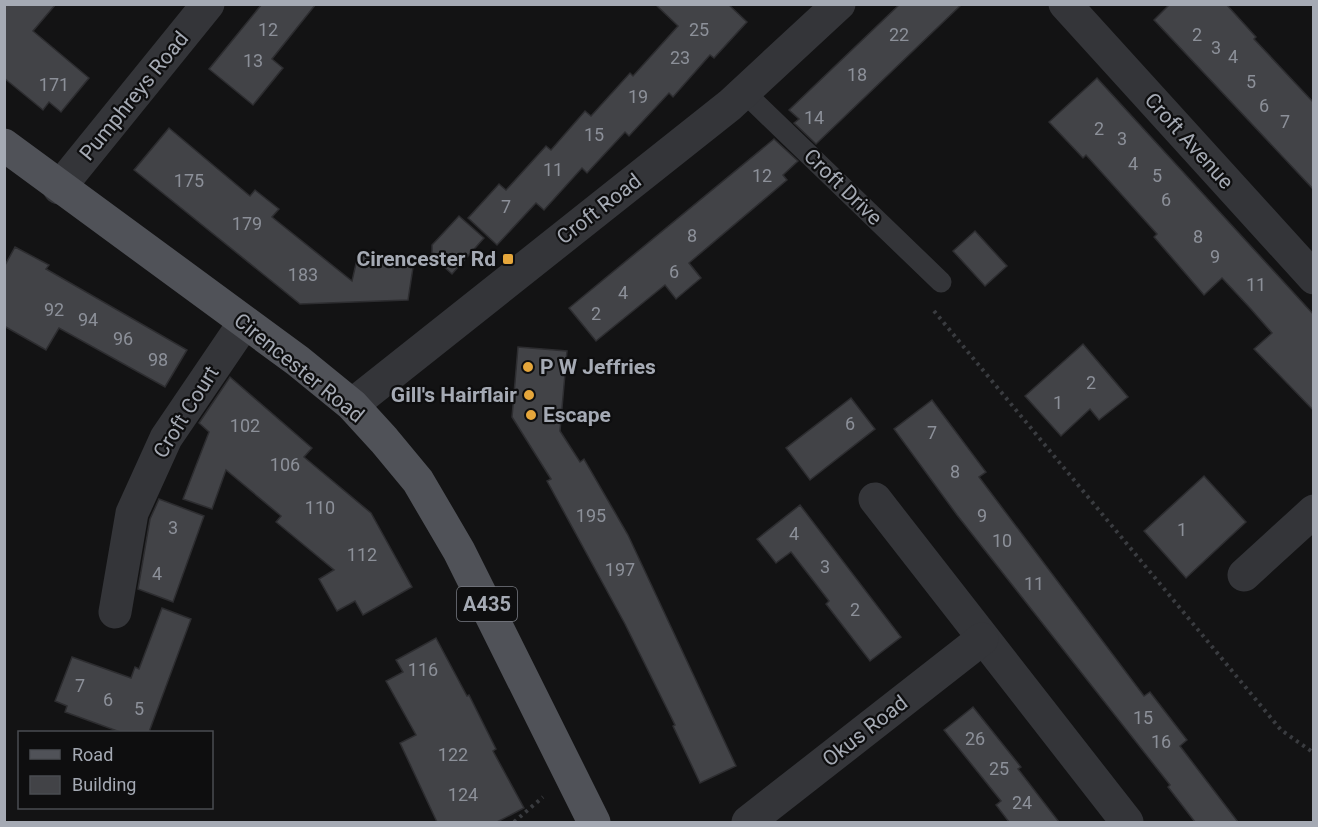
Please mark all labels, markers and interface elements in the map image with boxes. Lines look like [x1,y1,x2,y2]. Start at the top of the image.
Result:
house number: 12 [258,19,278,40]
house number: 25 [689,19,709,40]
house number: 22 [889,24,909,45]
house number: 2 [1192,24,1202,45]
street label: Pumphreys Road [75,27,193,165]
house number: 3 [1211,37,1221,58]
house number: 4 [1228,46,1238,67]
house number: 23 [670,47,690,68]
house number: 13 [243,50,263,71]
house number: 18 [847,64,867,85]
house number: 5 [1246,71,1256,92]
house number: 171 [39,74,69,95]
house number: 19 [628,86,648,107]
street label: Croft Avenue [1140,88,1238,194]
house number: 6 [1259,95,1269,116]
house number: 14 [804,107,824,128]
house number: 7 [1280,111,1290,132]
house number: 2 [1094,118,1104,139]
house number: 15 [584,124,604,145]
house number: 3 [1117,128,1127,149]
street label: Croft Drive [799,144,887,230]
house number: 4 [1128,153,1138,174]
house number: 11 [543,159,563,180]
house number: 12 [752,165,772,186]
house number: 5 [1152,165,1162,186]
street label: Croft Road [552,169,646,249]
house number: 175 [174,170,204,191]
house number: 6 [1161,189,1171,210]
house number: 7 [501,196,511,217]
house number: 179 [232,213,262,234]
house number: 8 [687,225,697,246]
house number: 8 [1193,226,1203,247]
house number: 9 [1210,246,1220,267]
place label: Cirencester Rd [356,247,496,271]
marker: Cirencester Rd [501,252,515,266]
house number: 6 [669,261,679,282]
house number: 183 [288,264,318,285]
house number: 11 [1246,274,1266,295]
house number: 4 [618,282,628,303]
house number: 92 [44,299,64,320]
house number: 2 [591,303,601,324]
street label: Cirencester Road [229,308,369,428]
house number: 94 [78,309,98,330]
house number: 96 [113,328,133,349]
house number: 98 [148,349,168,370]
place label: P W Jeffries [540,355,656,379]
marker: P W Jeffries [521,360,535,374]
street label: Croft Court [148,362,224,462]
house number: 2 [1086,372,1096,393]
place label: Gill's Hairflair [391,383,517,407]
marker: Gill's Hairflair [522,388,536,402]
house number: 1 [1053,392,1063,413]
place label: Escape [543,403,611,427]
marker: Escape [524,408,538,422]
house number: 6 [845,413,855,434]
house number: 102 [230,415,260,436]
house number: 7 [927,422,937,443]
house number: 106 [270,454,300,475]
house number: 8 [950,461,960,482]
house number: 110 [305,497,335,518]
house number: 195 [576,505,606,526]
house number: 9 [977,505,987,526]
house number: 3 [168,517,178,538]
house number: 1 [1177,519,1187,540]
house number: 4 [789,523,799,544]
house number: 10 [992,530,1012,551]
house number: 112 [347,544,377,565]
house number: 3 [820,556,830,577]
house number: 197 [605,559,635,580]
house number: 4 [152,563,162,584]
house number: 11 [1024,573,1044,594]
road number: A435 [457,587,517,621]
house number: 2 [850,599,860,620]
house number: 116 [408,659,438,680]
house number: 7 [75,675,85,696]
house number: 6 [103,689,113,710]
street label: Okus Road [818,690,912,772]
house number: 5 [134,698,144,719]
house number: 15 [1133,707,1153,728]
house number: 26 [965,728,985,749]
legend [18,731,213,809]
house number: 16 [1151,731,1171,752]
text: Road [72,744,113,765]
house number: 122 [438,744,468,765]
house number: 25 [989,758,1009,779]
text: Building [72,774,136,795]
house number: 124 [448,784,478,805]
house number: 24 [1012,792,1032,813]

